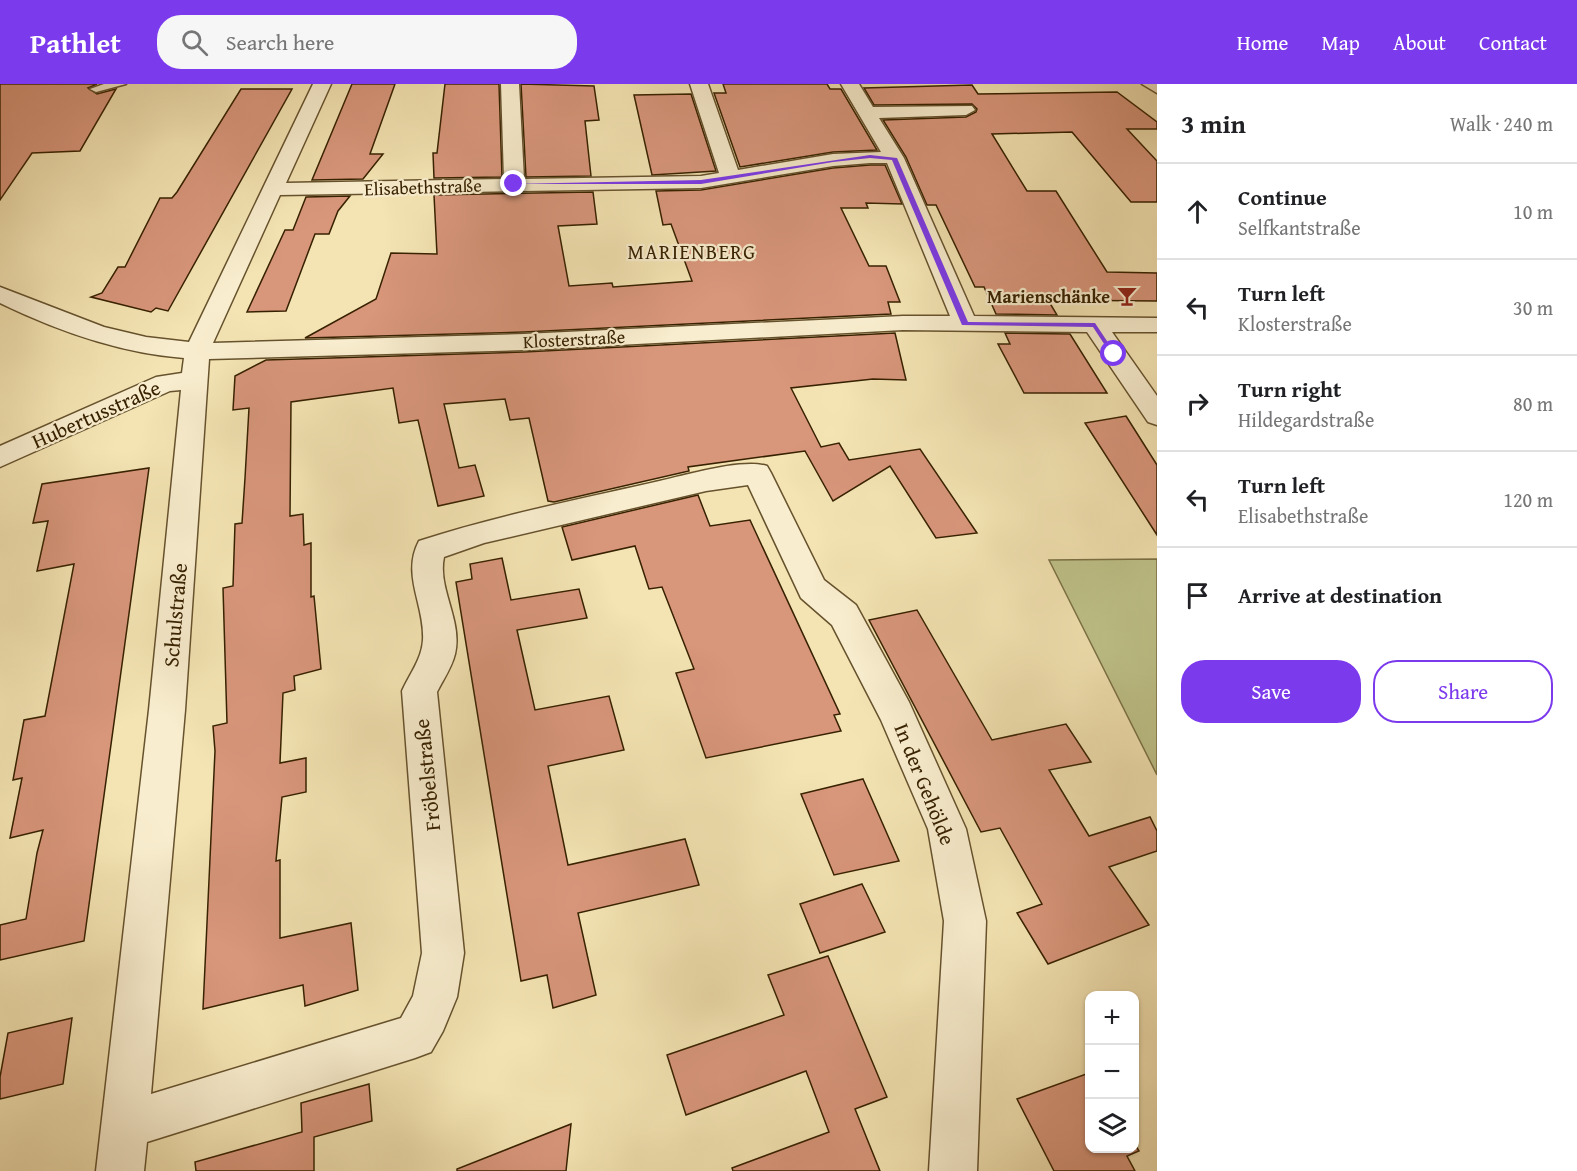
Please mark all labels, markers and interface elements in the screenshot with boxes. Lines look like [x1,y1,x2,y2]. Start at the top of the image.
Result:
search box [157,15,577,69]
text: Pathlet [30,22,121,63]
icon: search [178,26,211,59]
text: Search here [226,26,334,58]
text: Home [1237,27,1288,58]
text: Map [1321,27,1360,58]
text: About [1393,27,1446,58]
text: Contact [1479,27,1547,58]
text: 3 min [1181,104,1246,143]
text: Walk · 240 m [1450,109,1553,138]
route end [500,170,526,196]
street label: Elisabethstraße [364,171,482,203]
text: Continue [1238,181,1327,213]
icon: ahead [1181,195,1214,228]
text: 10 m [1513,197,1553,226]
text: Selfkantstraße [1238,213,1361,242]
district label: MARIENBERG [627,237,757,266]
text: Turn left [1238,277,1325,309]
place label: Marienschänke [987,283,1110,310]
bar icon: Marienschänke [1115,284,1139,308]
icon: left [1181,291,1214,324]
text: 30 m [1513,293,1553,322]
text: Klosterstraße [1238,309,1352,338]
street label: Klosterstraße [522,323,626,355]
route start [1100,340,1126,366]
street label: Hubertusstraße [27,372,166,456]
text: Turn right [1238,373,1341,405]
icon: right [1181,387,1214,420]
text: 80 m [1513,389,1553,418]
text: Hildegardstraße [1238,405,1374,434]
text: Turn left [1238,469,1325,501]
icon: left [1181,483,1214,516]
text: 120 m [1503,485,1553,514]
text: Elisabethstraße [1238,501,1368,530]
street label: Schulstraße [155,561,195,668]
icon: arrive [1181,579,1214,612]
text: Arrive at destination [1238,579,1442,611]
button: Save [1181,660,1361,723]
button: Share [1373,660,1553,723]
street label: Fröbelstraße [406,717,448,833]
street label: In der Gehölde [886,718,964,850]
map controls [1085,991,1139,1153]
button: + [1085,991,1139,1045]
button: − [1085,1045,1139,1099]
button: layers [1085,1099,1139,1153]

